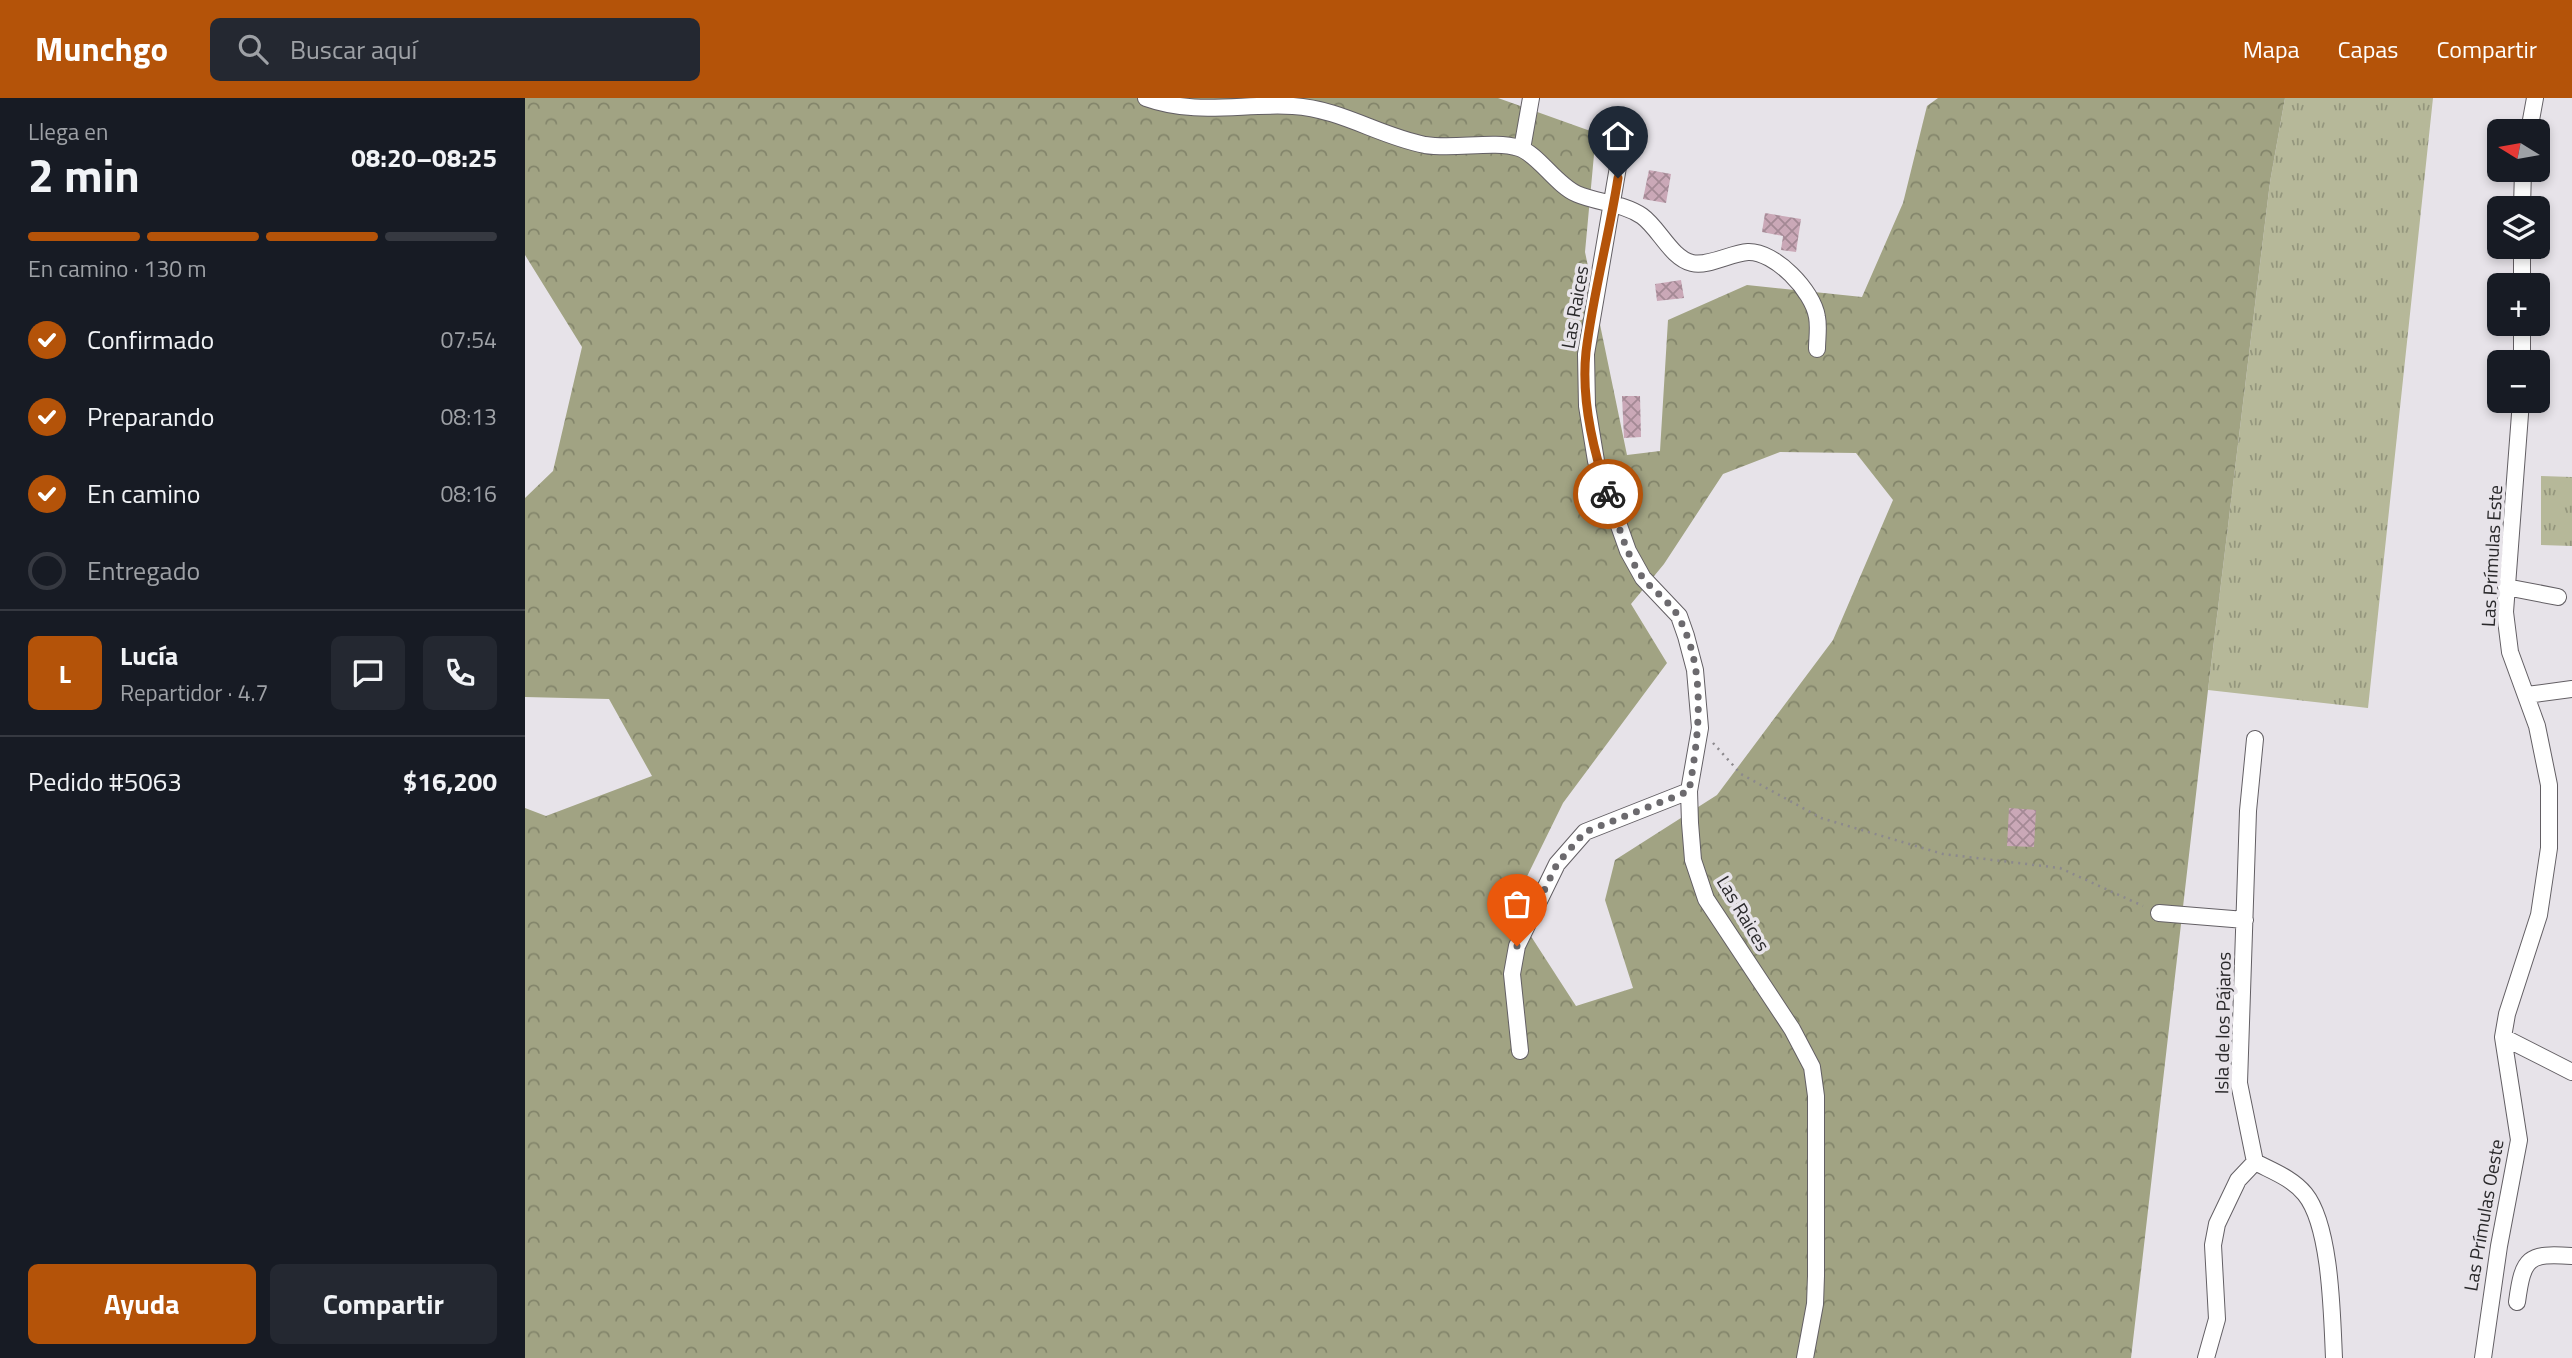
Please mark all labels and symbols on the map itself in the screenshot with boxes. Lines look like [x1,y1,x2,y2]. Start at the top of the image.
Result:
pin [1588,106,1648,178]
north arrow [2487,119,2550,182]
street label: Las Raices [1552,263,1596,351]
courier [1573,459,1643,529]
street label: Las Prímulas Este [2473,484,2509,628]
street label: Las Raices [1710,870,1778,956]
pin [1487,874,1547,946]
street label: Isla de los Pájaros [2206,951,2238,1094]
street label: Las Prímulas Oeste [2455,1137,2511,1293]

